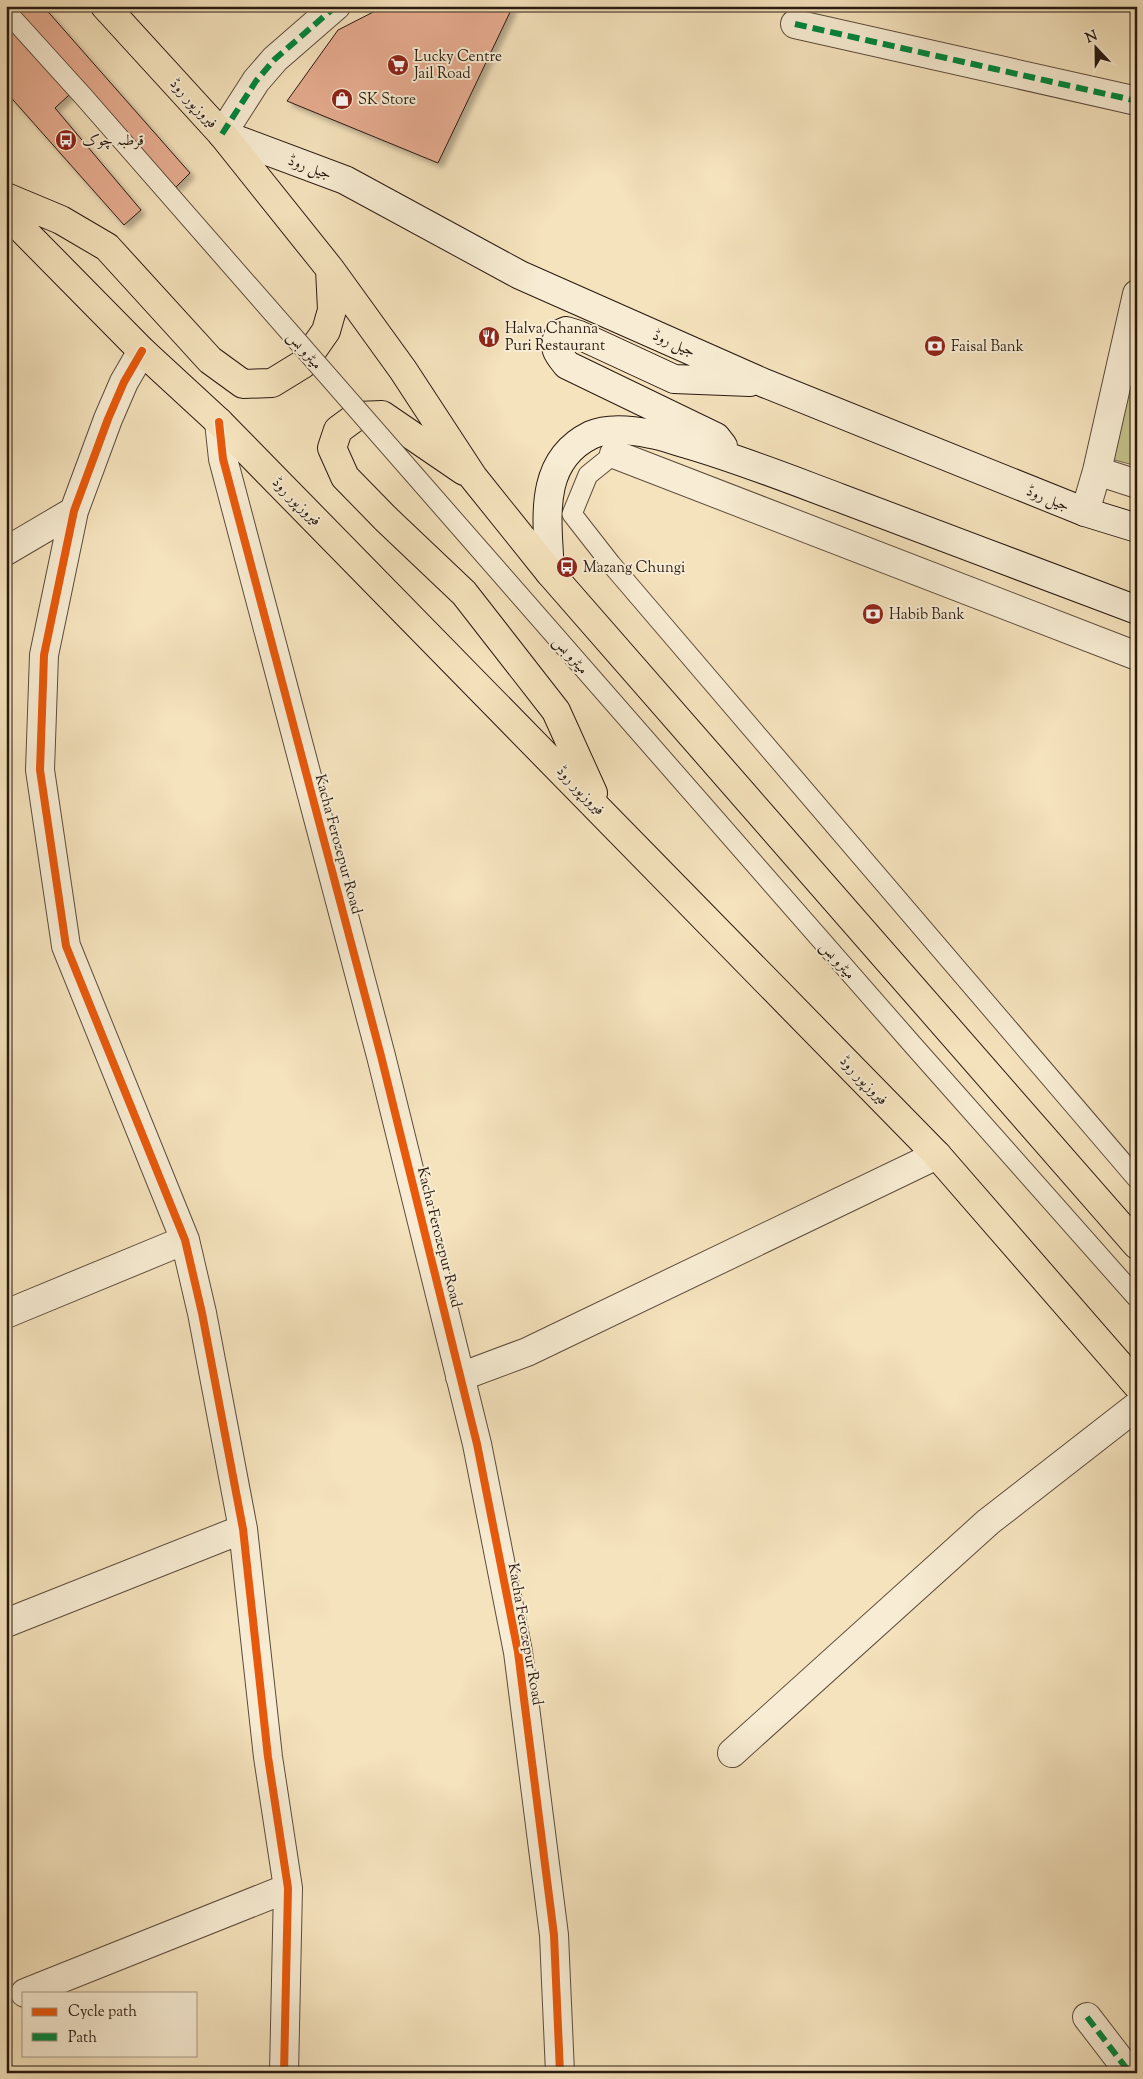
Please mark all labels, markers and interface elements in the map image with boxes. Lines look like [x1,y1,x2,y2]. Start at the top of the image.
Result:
north arrow [1070,22,1120,72]
text: N [1083,26,1101,49]
place label: Lucky Centre Jail Road [413,47,502,85]
supermarket icon: Lucky Centre Jail Road [386,53,410,77]
street label: فیروزپور روڈ [164,74,222,134]
shop icon: SK Store [330,87,354,111]
place label: SK Store [358,90,416,111]
bus stop icon: قرطبہ چوک [54,128,78,152]
place label: قرطبہ چوک [82,131,144,152]
street label: جیل روڈ [285,151,334,186]
place label: Halva Channa Puri Restaurant [505,319,605,357]
restaurant icon: Halva Channa Puri Restaurant [477,325,501,349]
street label: جیل روڈ [649,326,698,363]
street label: میٹرو بس [281,327,326,375]
bank icon: Faisal Bank [923,334,947,358]
place label: Faisal Bank [951,337,1024,358]
street label: فیروزپور روڈ [267,473,325,531]
street label: جیل روڈ [1023,481,1072,518]
bus stop icon: Mazang Chungi [555,555,579,579]
place label: Mazang Chungi [583,558,685,579]
bank icon: Habib Bank [861,602,885,626]
place label: Habib Bank [889,605,965,626]
street label: میٹرو بس [547,632,592,680]
street label: فیروزپور روڈ [551,762,609,821]
street label: Kacha Ferozepur Road [309,772,366,917]
street label: میٹرو بس [814,937,859,985]
street label: فیروزپور روڈ [834,1052,892,1111]
street label: Kacha Ferozepur Road [411,1165,466,1310]
street label: Kacha Ferozepur Road [502,1561,547,1708]
legend [22,1992,198,2056]
text: Cycle path [68,2002,137,2023]
text: Path [68,2028,97,2049]

